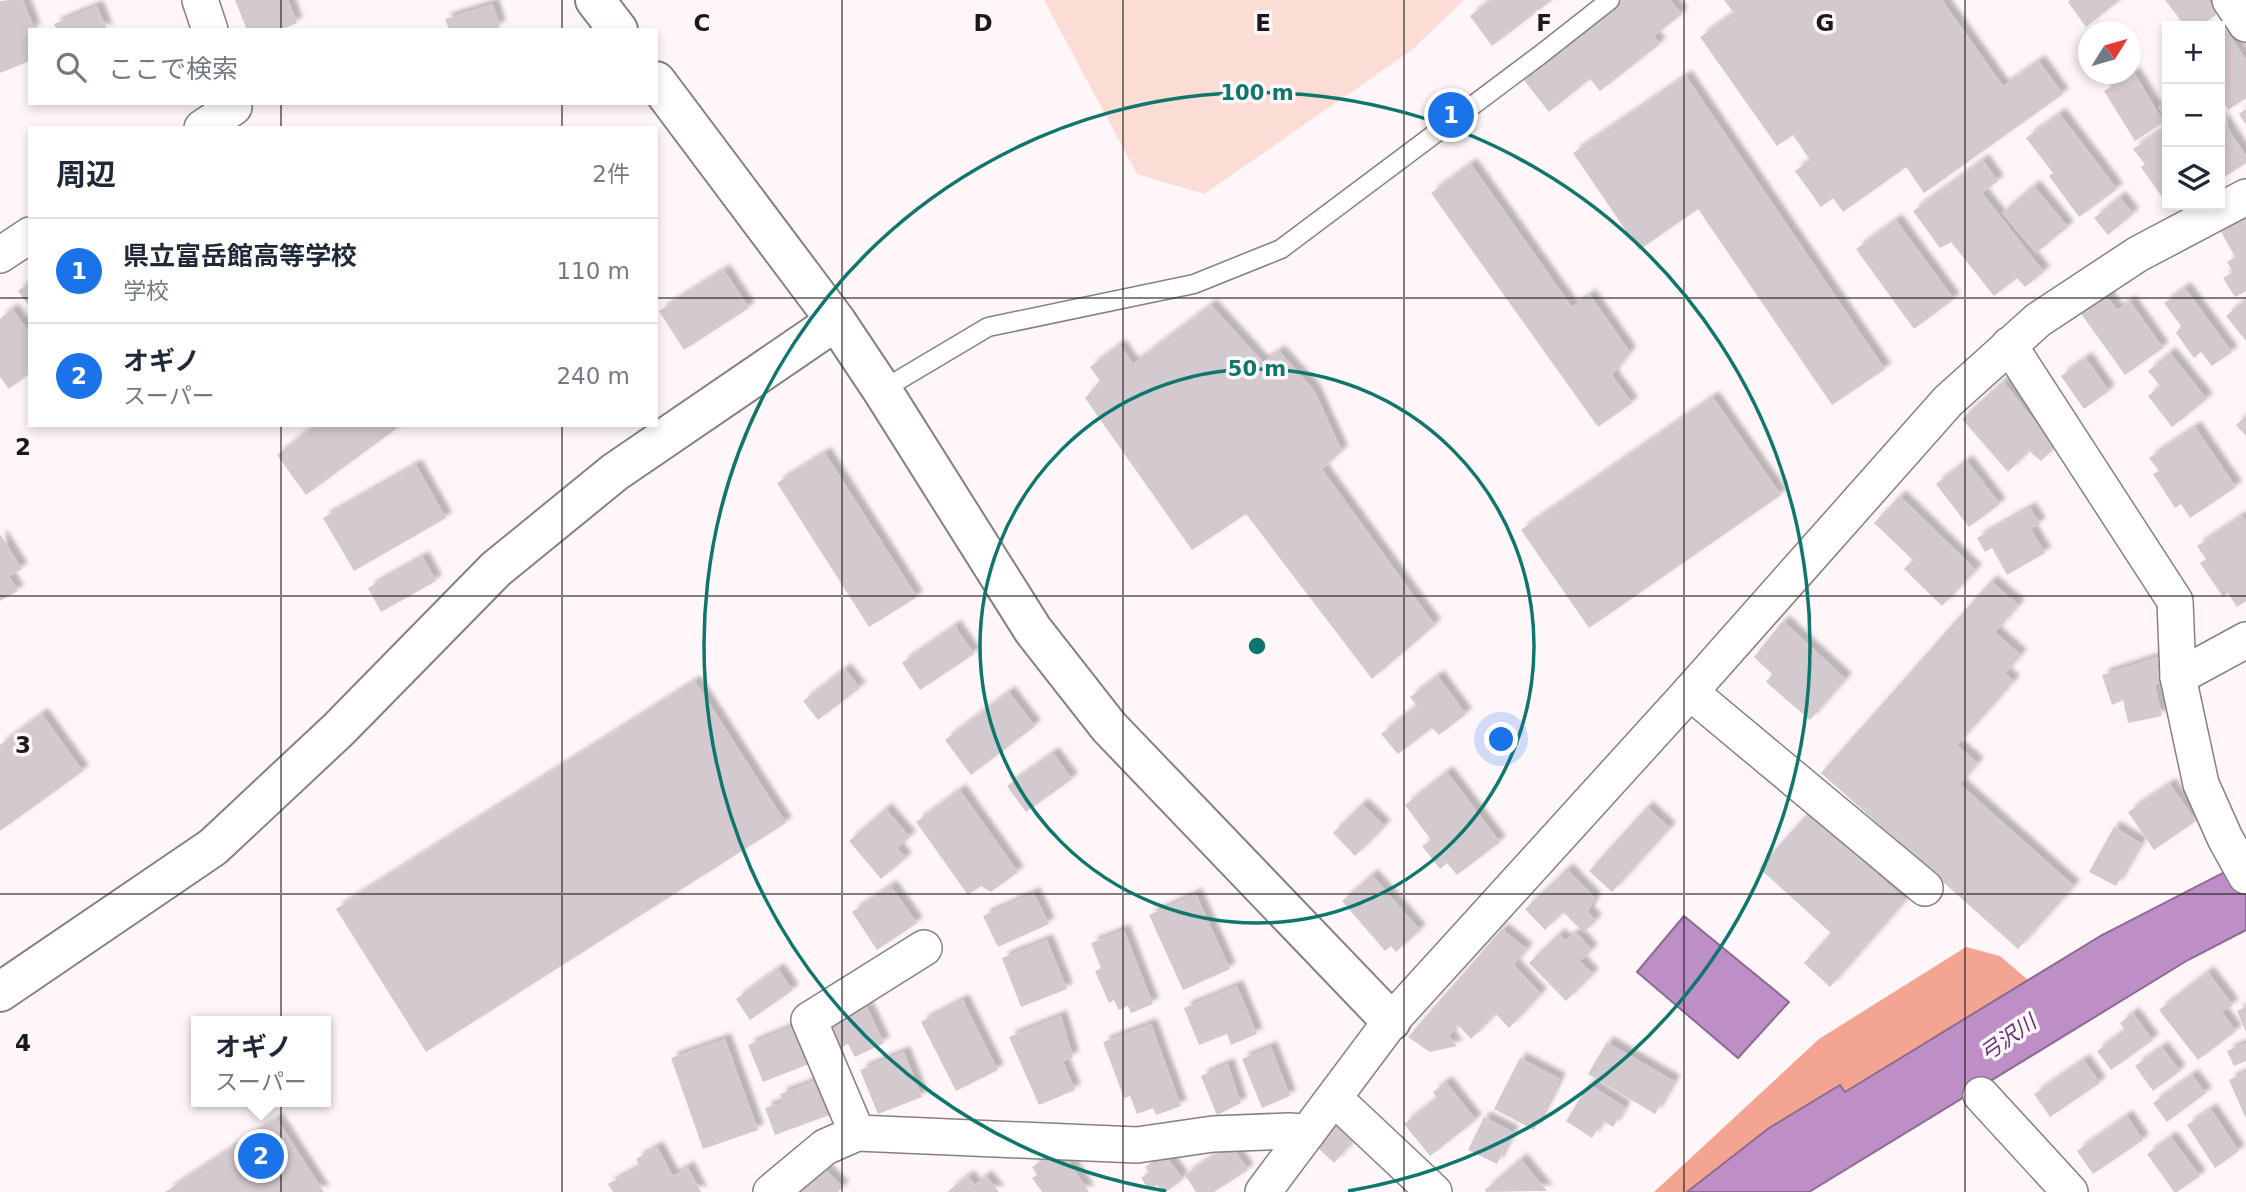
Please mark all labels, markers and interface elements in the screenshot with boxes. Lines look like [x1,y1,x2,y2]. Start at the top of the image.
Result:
text: C [694,10,710,36]
text: D [973,10,993,36]
text: E [1255,10,1271,36]
text: F [1536,10,1552,36]
text: G [1816,10,1834,36]
north arrow [2078,21,2141,84]
map controls [2162,21,2225,210]
button: + [2162,21,2225,84]
search box [28,28,658,105]
icon: search [52,48,90,86]
text: ここで検索 [108,54,238,84]
text: 100 m [1220,81,1294,105]
button: − [2162,84,2225,147]
pin: 1 [1428,89,1474,141]
button: layers [2162,147,2225,210]
text: 周辺 [56,157,116,192]
text: 2件 [592,161,630,187]
text: 県立富岳館高等学校 [123,241,357,271]
text: 1 [71,258,87,284]
text: 110 m [556,258,630,284]
text: 学校 [123,278,169,304]
text: オギノ [123,346,200,376]
text: 50 m [1228,357,1286,381]
text: 2 [71,363,87,389]
text: 240 m [556,363,630,389]
text: スーパー [123,383,215,409]
text: 2 [15,434,31,460]
centre of rings [1245,634,1269,658]
your location [1484,722,1518,756]
text: 3 [15,732,31,758]
water label: 弓沢川 [1975,1009,2042,1066]
popup [191,1016,331,1107]
text: 4 [15,1030,31,1056]
text: オギノ [215,1032,292,1062]
text: スーパー [215,1069,307,1095]
pin: 2 [238,1130,284,1182]

